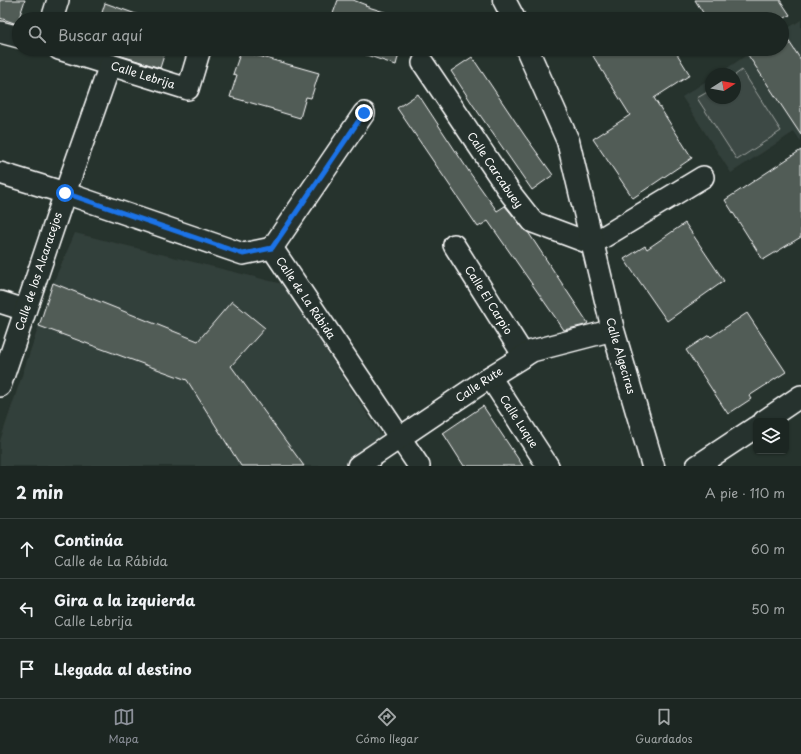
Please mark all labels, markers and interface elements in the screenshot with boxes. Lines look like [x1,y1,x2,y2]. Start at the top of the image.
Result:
search box [12,12,789,56]
icon: search [26,23,48,45]
text: Buscar aquí [58,23,142,46]
street label: Calle Lebrija [109,57,178,93]
north arrow [705,68,741,104]
route end [355,104,373,122]
street label: Calle Carcabuey [464,128,528,211]
route start [56,184,74,202]
street label: Calle de los Alcaracejos [10,210,66,333]
street label: Calle de La Rábida [272,253,340,342]
street label: Calle El Carpio [461,262,517,337]
street label: Calle Algeciras [602,316,640,396]
street label: Calle Rute [452,362,506,406]
street label: Calle Luque [496,391,543,451]
map controls [753,418,789,454]
button: layers [753,418,789,454]
text: 2 min [16,479,63,505]
text: A pie · 110 m [705,483,785,502]
text: Continúa [54,528,123,551]
icon: ahead [16,538,38,560]
text: 60 m [751,539,785,558]
text: Calle de La Rábida [54,551,168,570]
text: Gira a la izquierda [54,588,195,611]
icon: left [16,598,38,620]
text: 50 m [751,599,785,618]
text: Calle Lebrija [54,611,132,630]
text: Llegada al destino [54,657,192,680]
icon: arrive [16,658,38,680]
tab: Mapa [108,706,139,747]
tab: Cómo llegar [356,706,418,747]
tab: Guardados [635,706,693,747]

